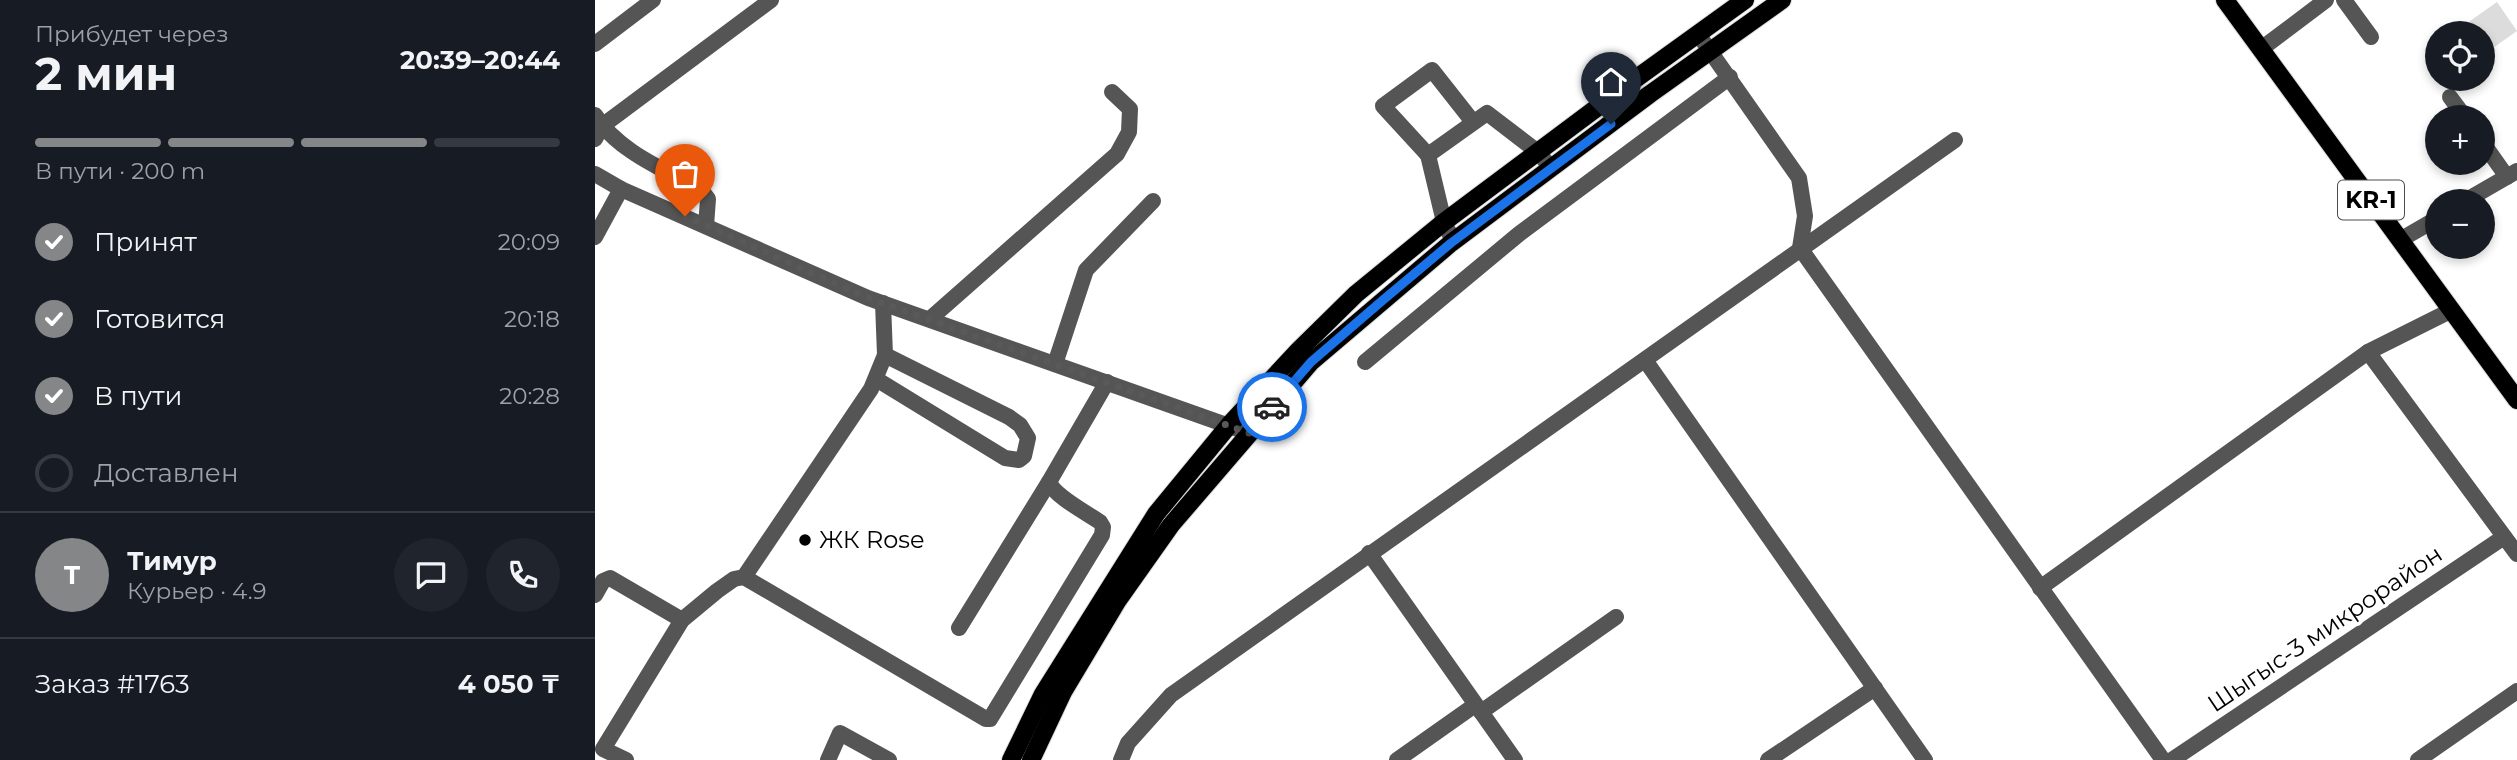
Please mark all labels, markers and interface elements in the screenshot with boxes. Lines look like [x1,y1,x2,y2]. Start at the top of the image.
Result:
text: Прибудет через [35,20,229,48]
map controls [2425,21,2495,259]
button: locate [2425,21,2495,91]
text: 20:39–20:44 [400,44,560,76]
text: 2 мин [35,45,177,102]
pin [1581,52,1641,124]
icon: home [1592,63,1630,101]
button: + [2425,105,2495,175]
pin [655,144,715,216]
icon: bag [666,155,704,193]
text: В пути · 200 m [35,157,205,185]
road number: KR-1 [2338,181,2404,220]
button: − [2425,189,2495,259]
icon: check [35,223,73,261]
text: Принят [94,226,197,258]
text: 20:09 [498,228,560,256]
icon: check [35,300,73,338]
text: Готовится [94,303,225,335]
text: 20:18 [504,305,560,333]
courier [1237,372,1307,442]
icon: check [35,377,73,415]
text: В пути [94,380,183,412]
text: 20:28 [499,382,560,410]
icon: car [1253,388,1291,426]
text: Доставлен [94,457,239,489]
place label: ЖК Rose [819,525,925,554]
marker: ЖК Rose [797,532,813,548]
button: chat [394,538,468,612]
button: phone [486,538,560,612]
street label: Шыгыс-3 микрорайон [2202,539,2448,718]
text: Тимур [127,545,217,577]
text: Т [64,559,80,591]
text: Курьер · 4.9 [127,577,267,605]
text: Заказ #1763 [35,668,190,700]
text: 4 050 ₸ [458,668,560,700]

